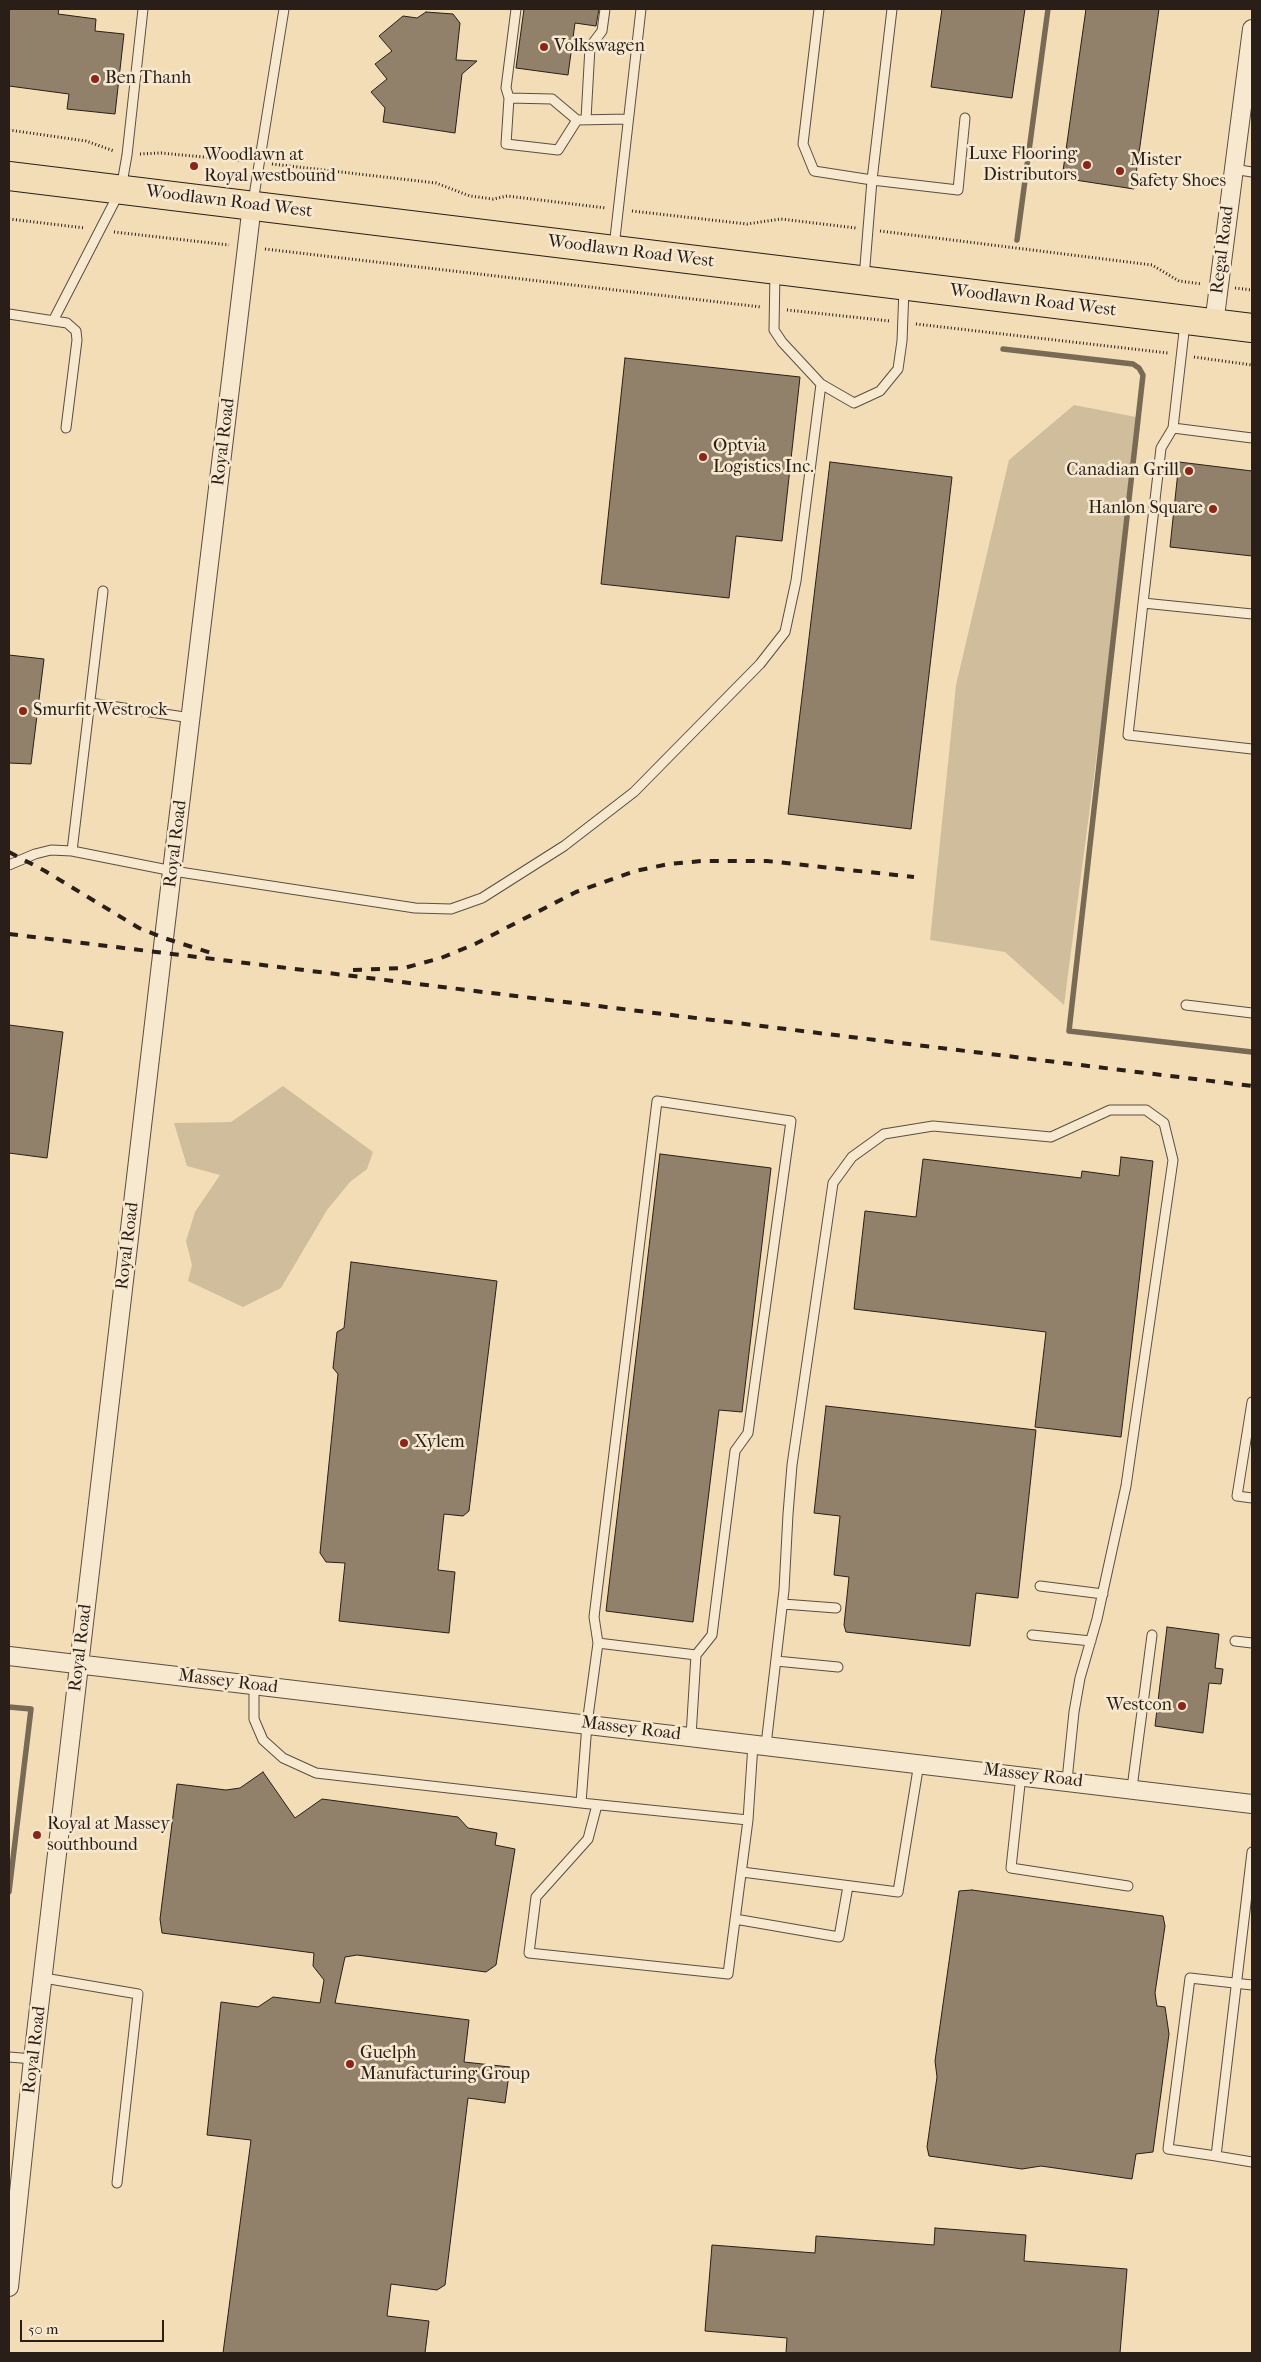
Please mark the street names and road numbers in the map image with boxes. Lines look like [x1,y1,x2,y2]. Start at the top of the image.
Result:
street label: Woodlawn Road West [145,181,313,223]
street label: Regal Road [1207,205,1239,295]
street label: Woodlawn Road West [547,231,715,273]
street label: Woodlawn Road West [949,280,1117,322]
street label: Royal Road [208,397,240,487]
street label: Royal Road [160,799,192,889]
street label: Royal Road [112,1201,144,1291]
street label: Royal Road [65,1603,97,1693]
street label: Massey Road [177,1665,279,1699]
street label: Massey Road [580,1712,682,1746]
street label: Massey Road [982,1759,1084,1793]
street label: Royal Road [19,2005,51,2095]

